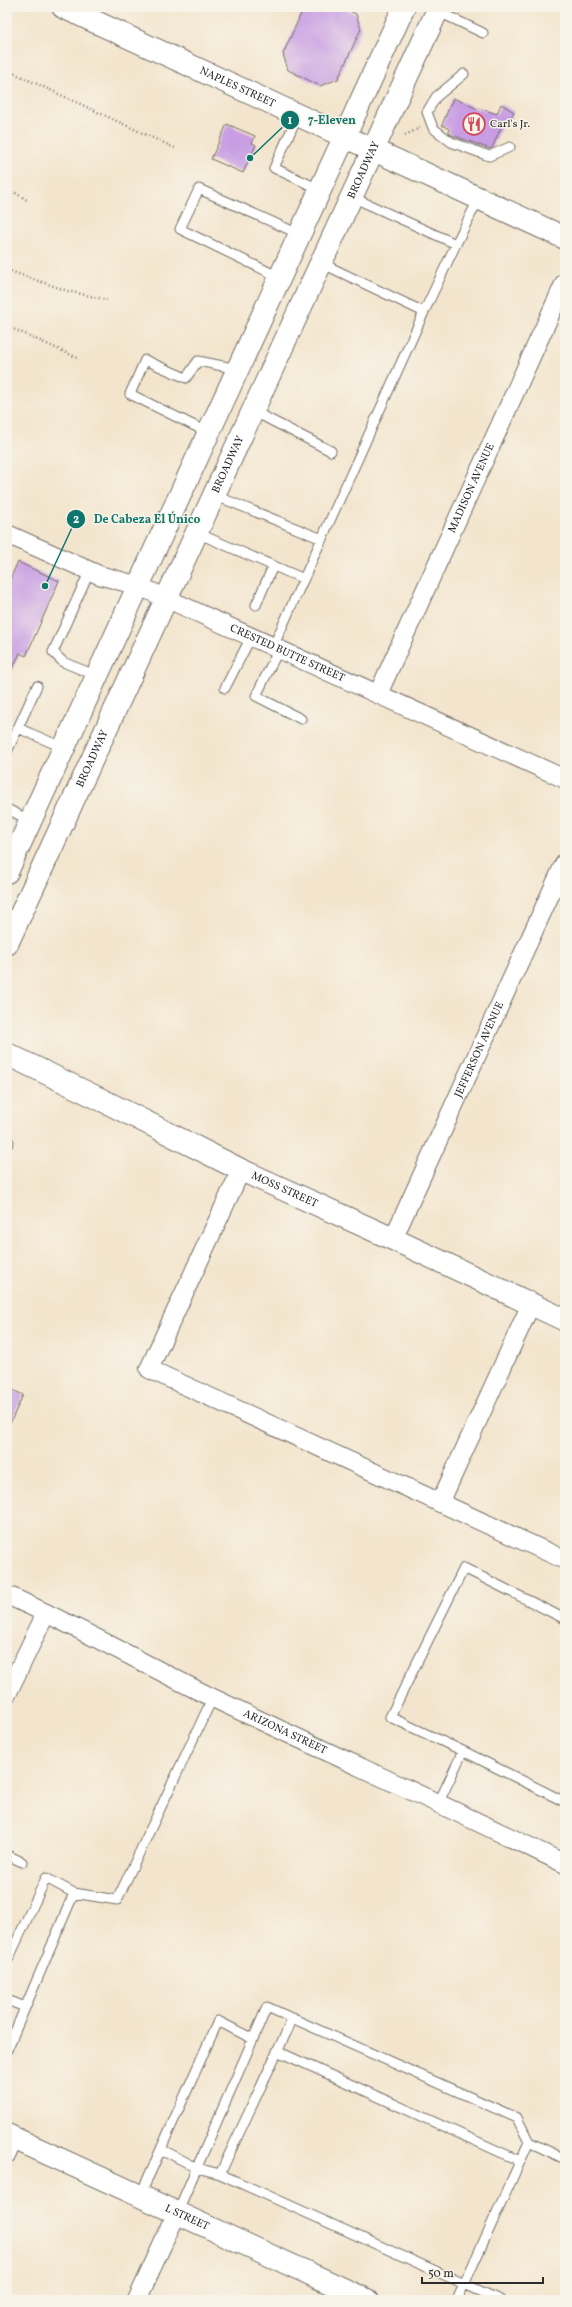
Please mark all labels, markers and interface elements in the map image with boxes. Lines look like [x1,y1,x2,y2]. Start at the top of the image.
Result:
street label: NAPLES STREET [197,63,278,111]
callout: 7-Eleven [280,108,364,132]
restaurant icon: Carl's Jr. [461,111,487,137]
text: 1 [288,113,293,129]
text: 7-Eleven [308,113,356,129]
place label: Carl's Jr. [490,117,530,132]
street label: BROADWAY [344,139,383,201]
street label: BROADWAY [208,433,248,496]
street label: MADISON AVENUE [445,441,498,535]
callout: De Cabeza El Único [66,507,208,531]
text: De Cabeza El Único [94,511,200,528]
text: 2 [73,512,79,528]
street label: CRESTED BUTTE STREET [227,621,348,686]
street label: BROADWAY [73,728,112,790]
street label: JEFFERSON AVENUE [451,999,508,1100]
street label: MOSS STREET [249,1168,321,1212]
street label: ARIZONA STREET [241,1706,330,1758]
street label: L STREET [162,2201,212,2234]
scale bar [422,2259,543,2285]
text: 50 m [428,2266,454,2282]

